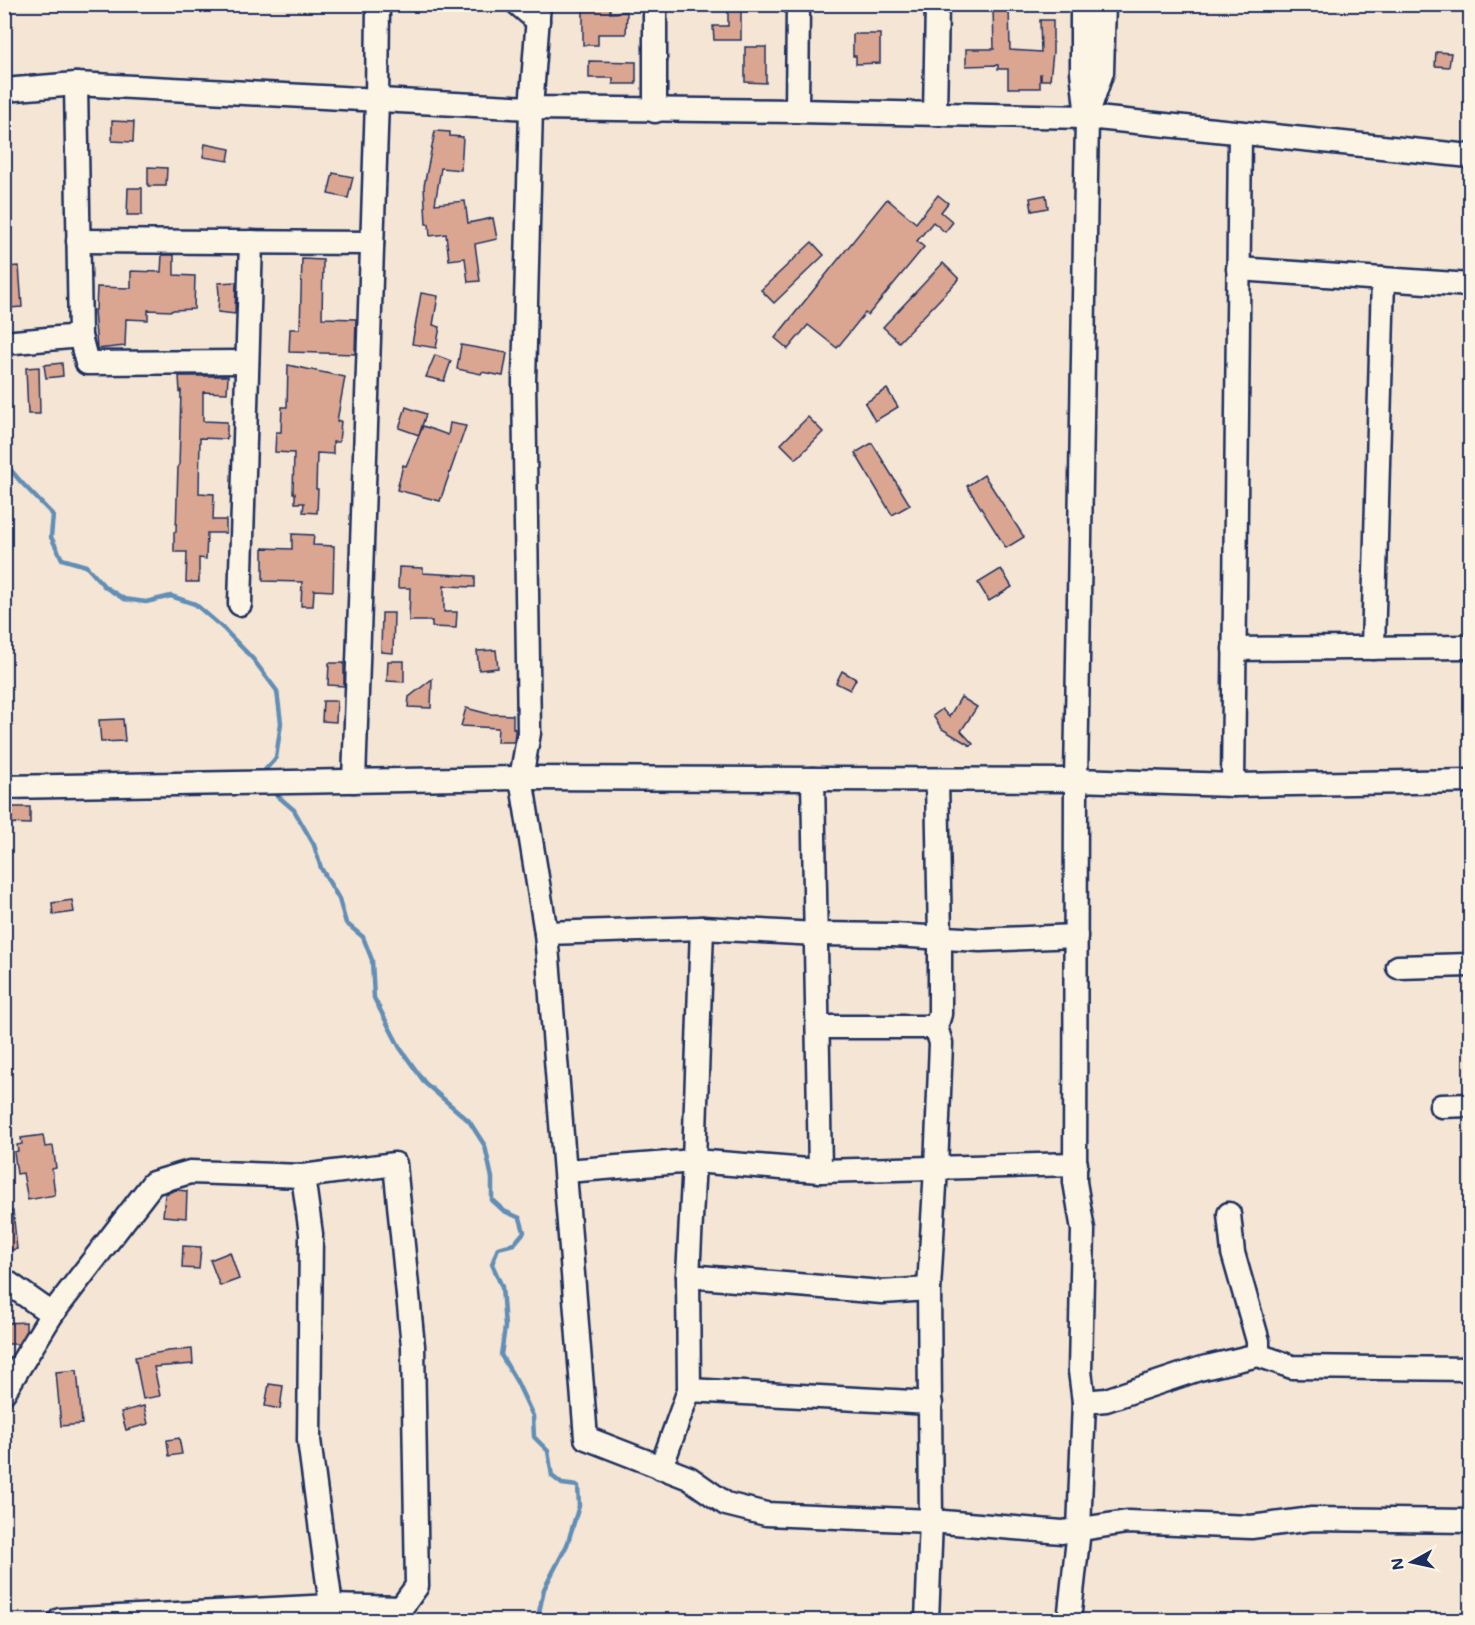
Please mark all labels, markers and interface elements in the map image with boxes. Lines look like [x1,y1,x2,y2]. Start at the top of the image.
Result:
north arrow [1382,1532,1442,1592]
text: N [1385,1557,1408,1572]

